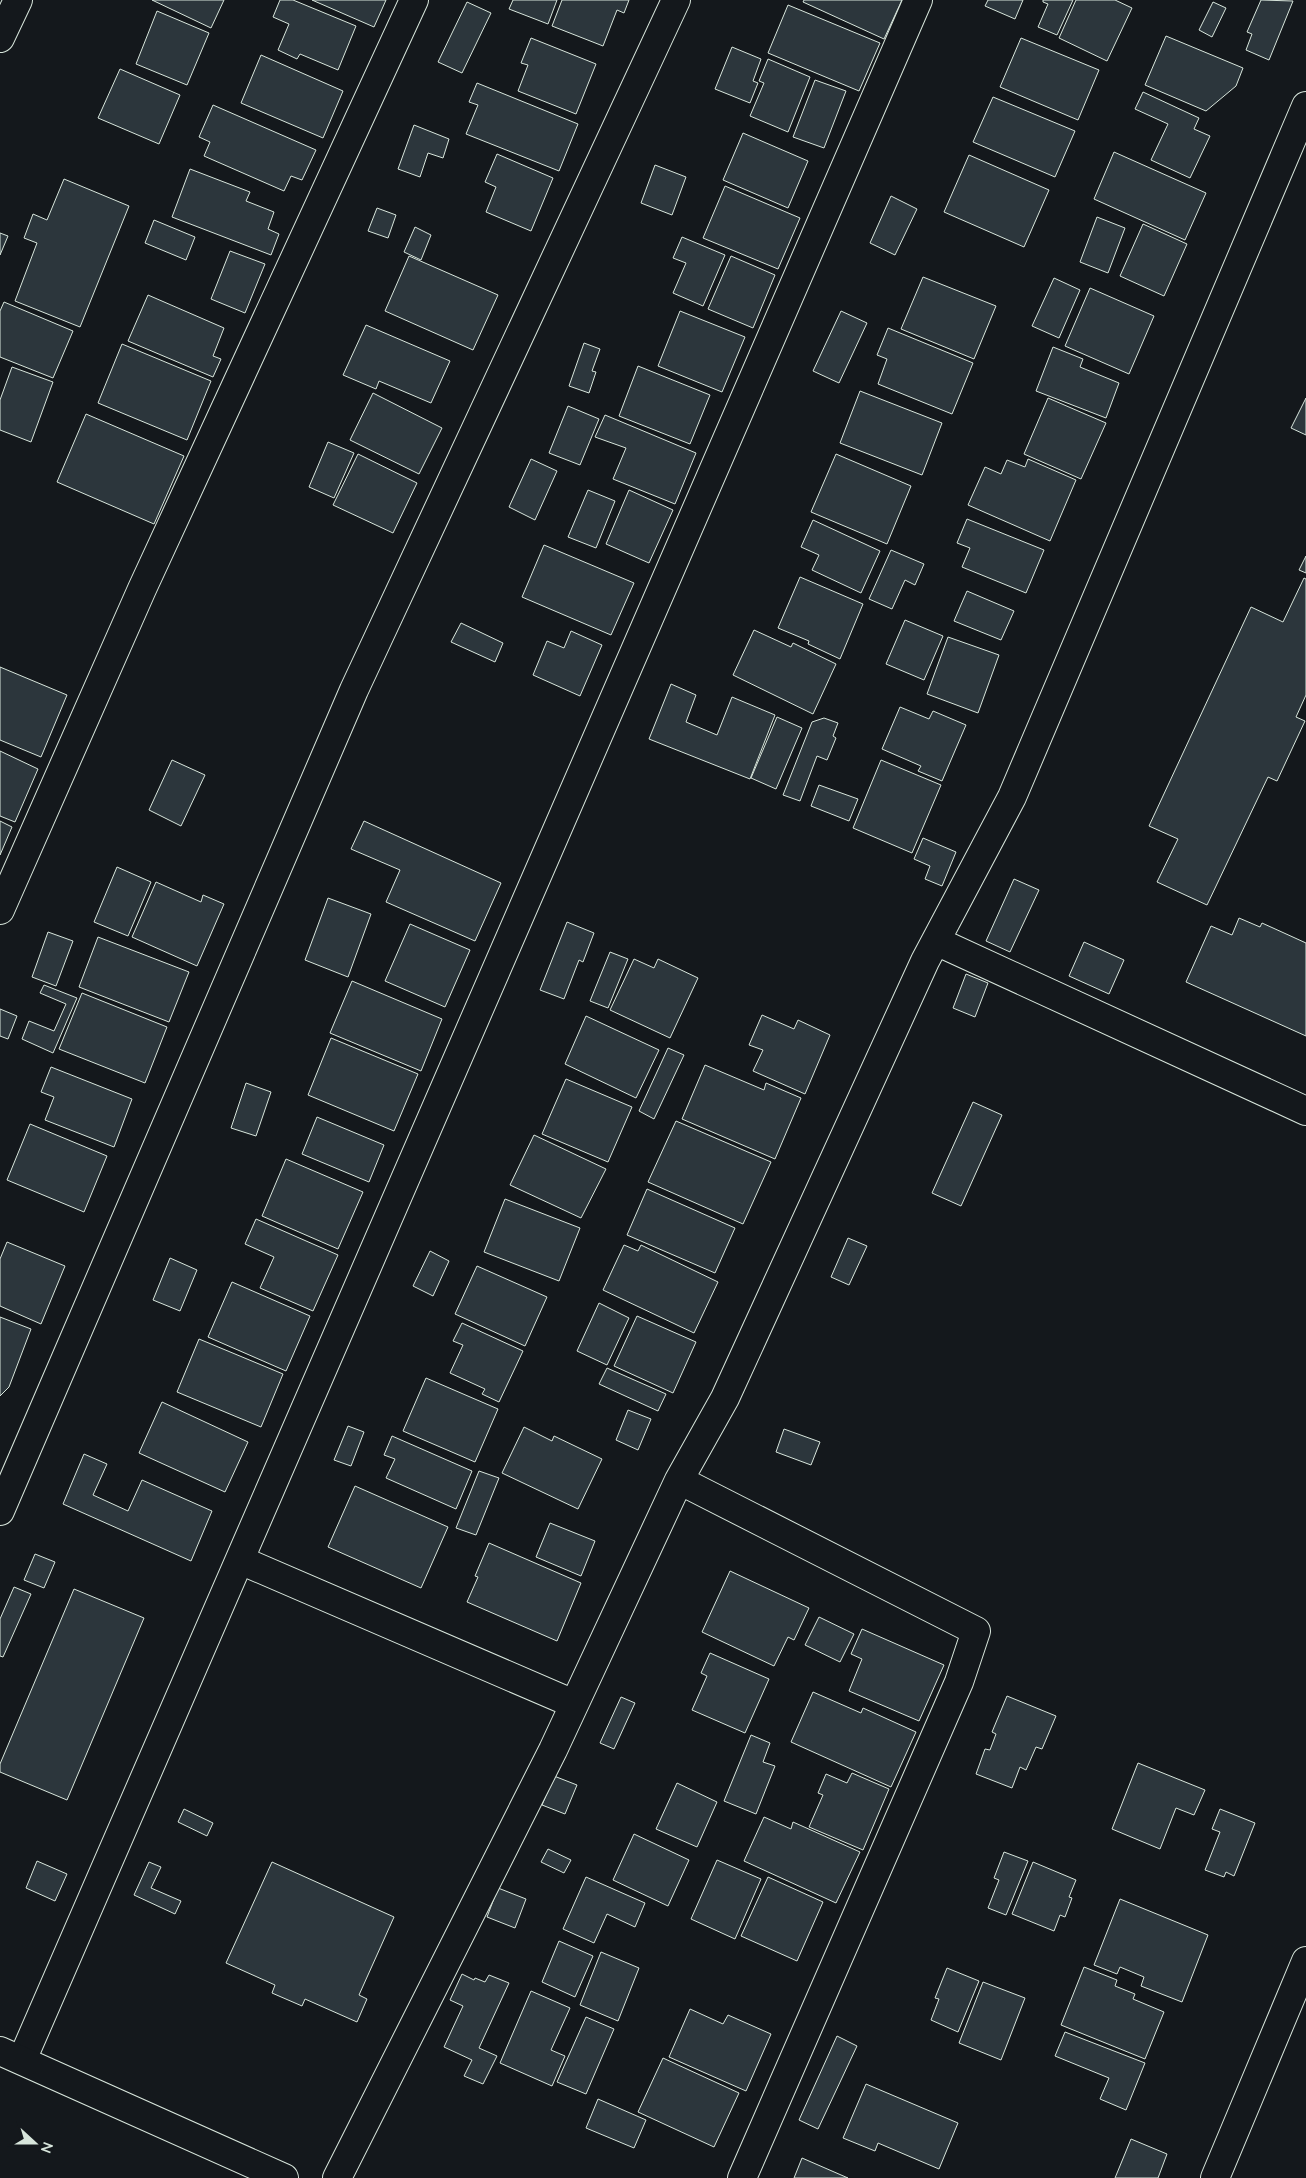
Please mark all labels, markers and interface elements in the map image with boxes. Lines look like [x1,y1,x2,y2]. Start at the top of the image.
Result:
north arrow [10,2118,60,2168]
text: N [36,2139,57,2156]

